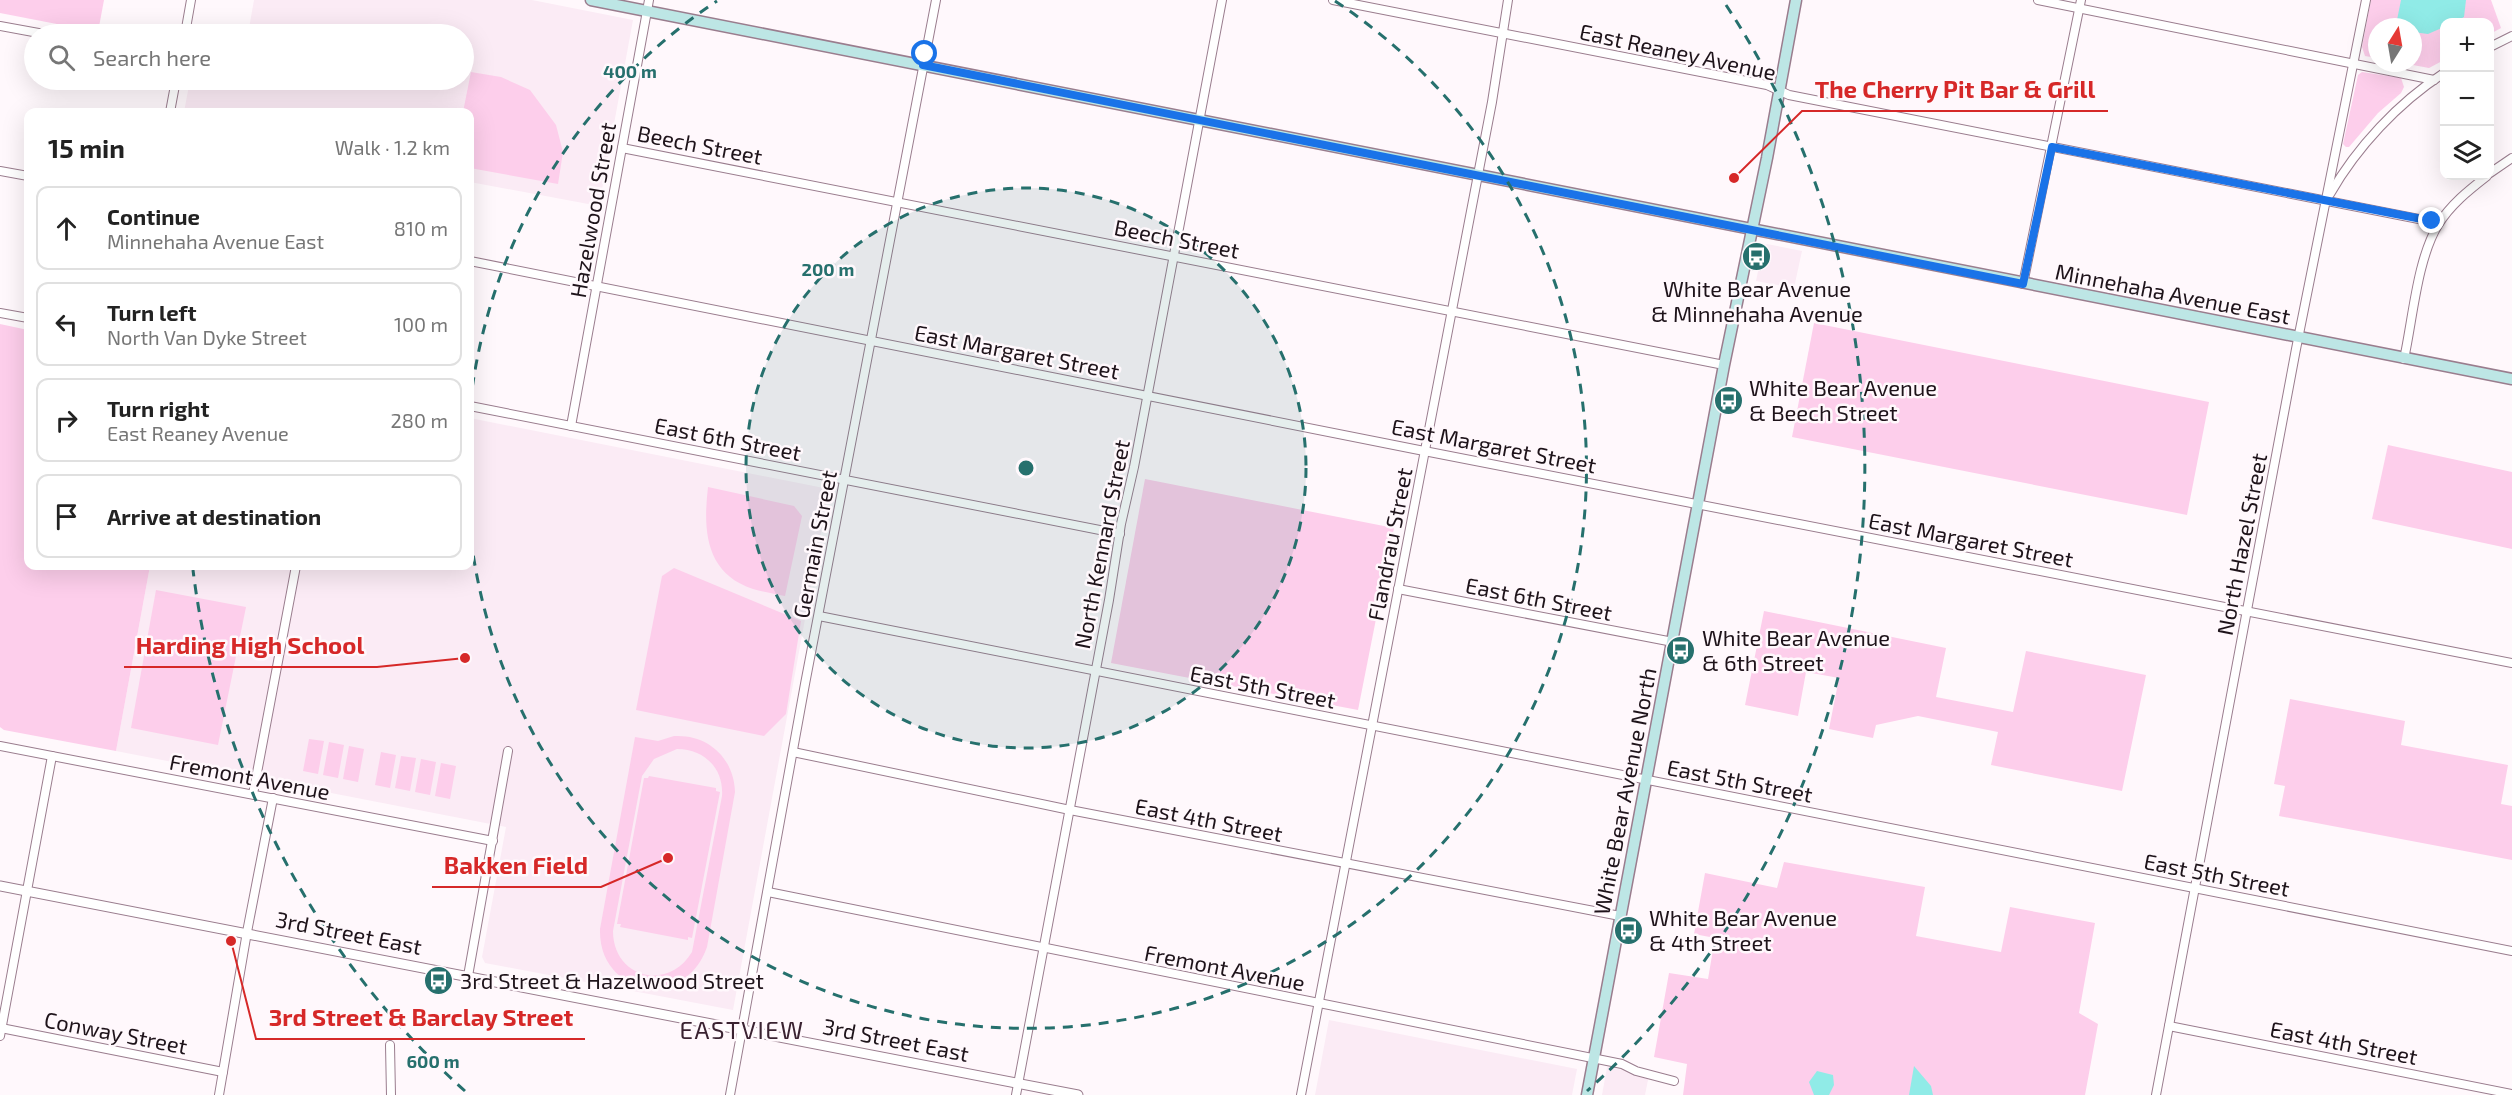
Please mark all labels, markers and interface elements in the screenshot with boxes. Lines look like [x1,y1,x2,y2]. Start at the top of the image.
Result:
street label: East Reaney Avenue [1577,17,1779,85]
north arrow [2368,18,2422,72]
map controls [2440,18,2494,180]
button: + [2440,18,2494,72]
search box [24,24,474,90]
route start [911,40,937,66]
icon: search [45,41,78,74]
text: Search here [93,44,211,70]
text: 400 m [603,60,657,82]
callout: The Cherry Pit Bar & Grill [1802,69,2108,111]
button: − [2440,72,2494,126]
text: The Cherry Pit Bar & Grill [1815,74,2095,103]
street label: Beech Street [635,119,765,169]
street label: Hazelwood Street [564,120,620,300]
button: layers [2440,126,2494,180]
text: 15 min [48,132,125,163]
text: Walk · 1.2 km [335,135,450,159]
text: Continue [107,203,200,229]
route end [2418,207,2444,233]
icon: ahead [50,212,83,245]
street label: Beech Street [1112,213,1242,263]
text: 810 m [394,216,448,240]
text: Minnehaha Avenue East [107,229,324,253]
bus stop icon: White Bear Avenue & Minnehaha Avenue [1741,240,1773,272]
street label: Minnehaha Avenue East [2053,257,2293,329]
text: 200 m [802,258,854,280]
place label: White Bear Avenue & Minnehaha Avenue [1651,275,1863,326]
text: Turn left [107,299,196,325]
icon: left [50,308,83,341]
text: 100 m [394,312,448,336]
street label: East Margaret Street [912,318,1122,384]
text: North Van Dyke Street [107,325,307,349]
place label: White Bear Avenue & Beech Street [1749,374,1937,425]
bus stop icon: White Bear Avenue & Beech Street [1712,384,1744,416]
text: Turn right [107,395,209,421]
icon: right [50,404,83,437]
text: 280 m [391,408,448,432]
street label: East 6th Street [653,411,803,465]
street label: East Margaret Street [1389,412,1599,478]
text: East Reaney Avenue [107,421,289,445]
street label: North Kennard Street [1068,437,1134,651]
street label: North Hazel Street [2211,451,2271,637]
centre of rings [1016,458,1036,478]
street label: Flandrau Street [1361,465,1417,623]
street label: Germain Street [787,468,841,620]
icon: arrive [50,500,83,533]
text: Arrive at destination [107,503,321,529]
street label: East Margaret Street [1866,506,2076,572]
street label: East 6th Street [1464,571,1614,625]
place label: White Bear Avenue & 6th Street [1702,624,1890,675]
callout: Harding High School [124,625,377,667]
text: Harding High School [136,630,364,659]
bus stop icon: White Bear Avenue & 6th Street [1665,634,1697,666]
street label: East 5th Street [1188,659,1338,713]
street label: White Bear Avenue North [1587,665,1661,917]
street label: Fremont Avenue [168,748,332,804]
street label: East 5th Street [1665,753,1815,807]
street label: East 4th Street [1133,792,1285,846]
callout: Bakken Field [432,845,601,887]
street label: East 5th Street [2142,847,2292,901]
text: Bakken Field [444,850,588,879]
place label: White Bear Avenue & 4th Street [1649,904,1837,955]
street label: 3rd Street East [274,905,424,959]
bus stop icon: White Bear Avenue & 4th Street [1612,914,1644,946]
street label: Fremont Avenue [1143,939,1307,995]
bus stop icon: 3rd Street & Hazelwood Street [423,964,455,996]
place label: 3rd Street & Hazelwood Street [460,967,764,993]
callout: 3rd Street & Barclay Street [256,997,585,1039]
text: 3rd Street & Barclay Street [269,1002,573,1031]
street label: Conway Street [42,1005,190,1059]
street label: 3rd Street East [821,1012,971,1066]
district label: EASTVIEW [680,1015,804,1044]
street label: East 4th Street [2268,1015,2420,1069]
text: 600 m [406,1050,460,1072]

